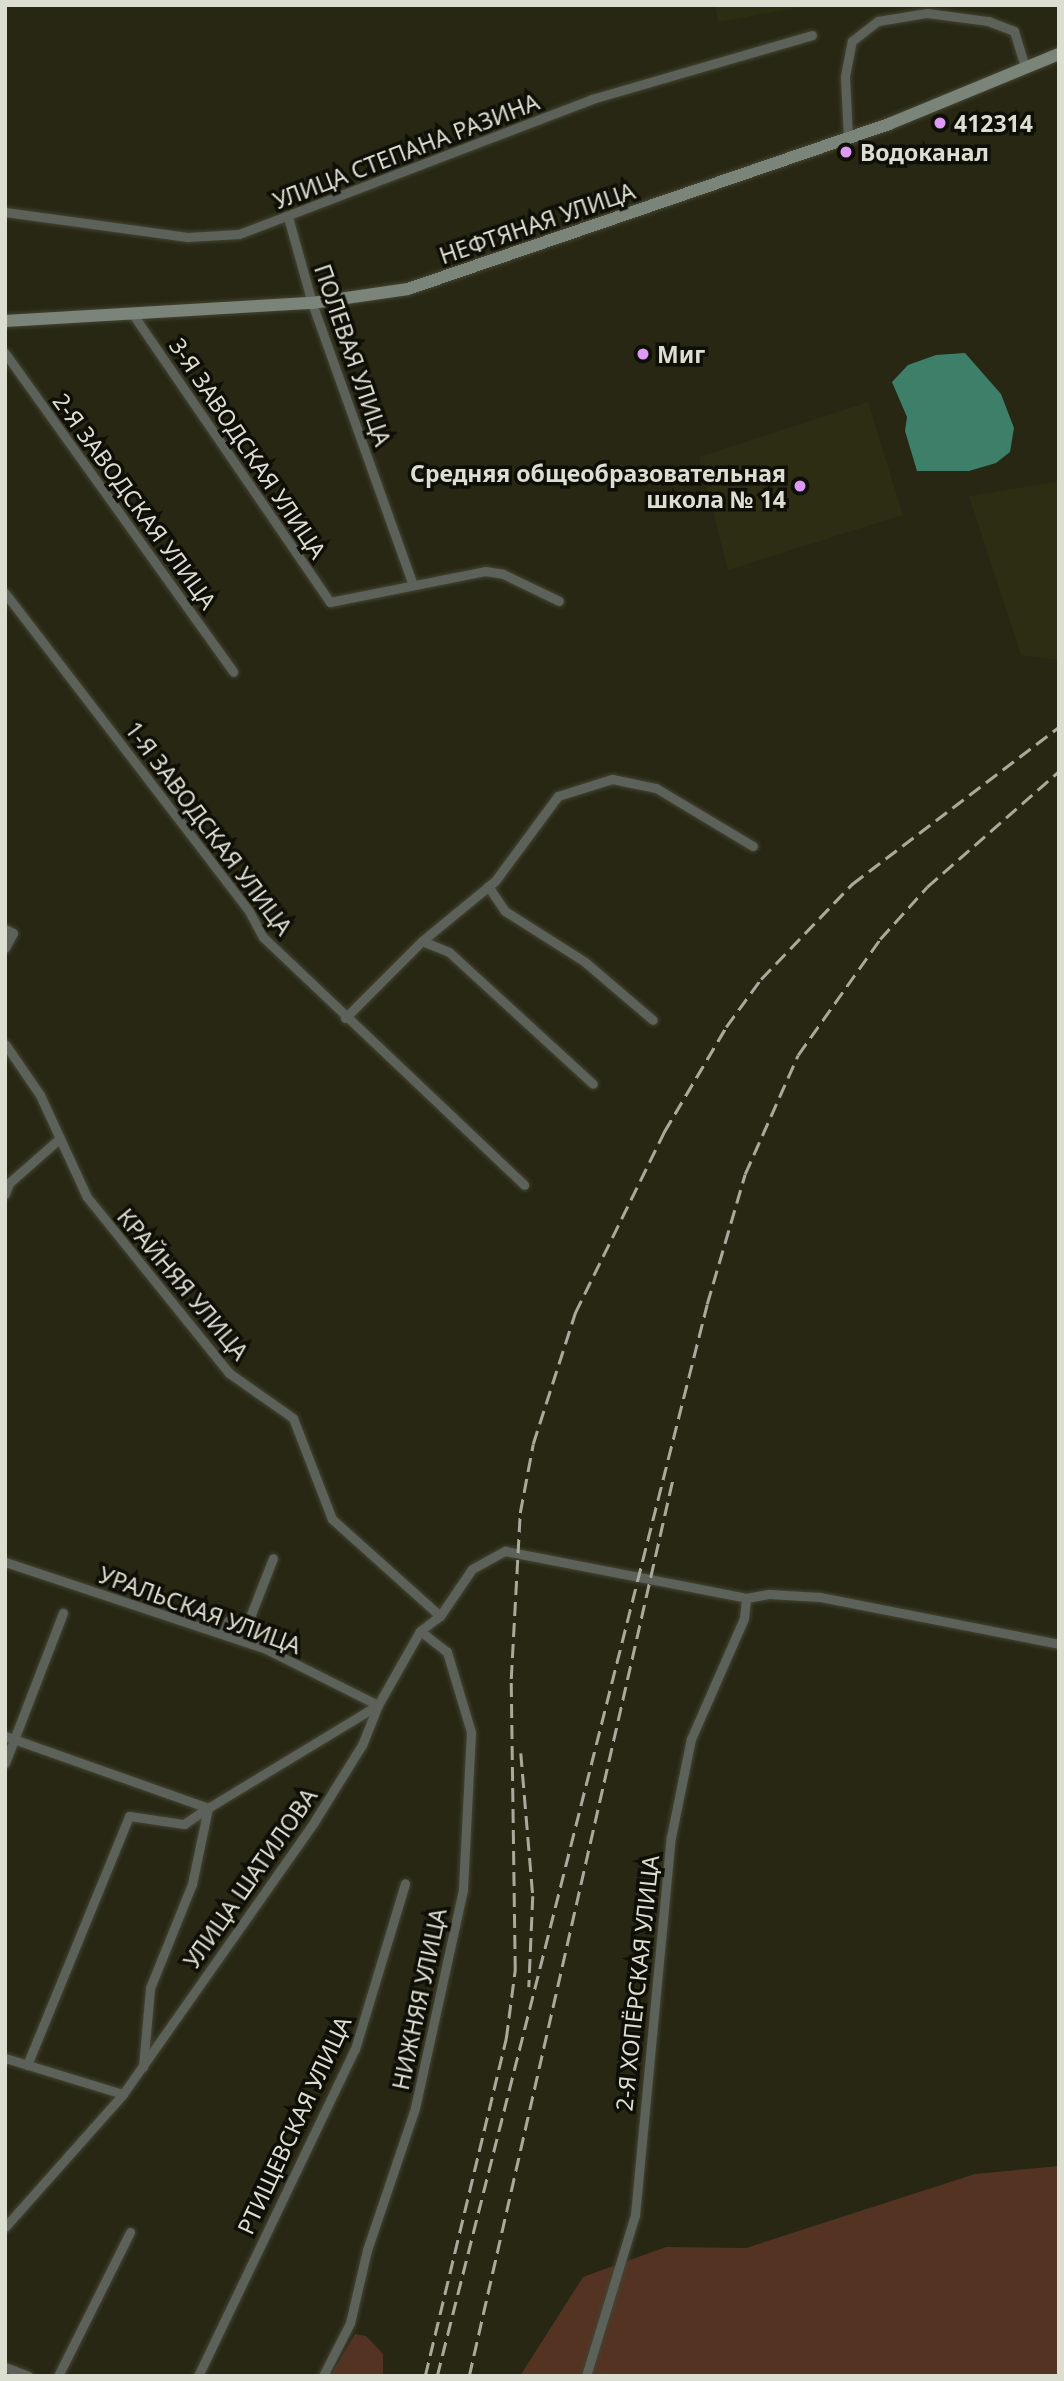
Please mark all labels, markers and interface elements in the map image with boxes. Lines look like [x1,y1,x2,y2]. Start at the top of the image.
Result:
street label: УЛИЦА СТЕПАНА РАЗИНА [269,87,543,215]
place label: 412314 [954,109,1033,137]
marker: 412314 [932,115,948,131]
place label: Водоканал [860,138,989,166]
marker: Водоканал [838,144,854,160]
street label: НЕФТЯНАЯ УЛИЦА [436,177,638,269]
street label: ПОЛЕВАЯ УЛИЦА [309,260,397,450]
street label: 3-Я ЗАВОДСКАЯ УЛИЦА [164,333,332,563]
place label: Миг [657,340,705,368]
marker: Миг [635,346,651,362]
street label: 2-Я ЗАВОДСКАЯ УЛИЦА [47,388,223,614]
place label: Средняя общеобразовательная школа № 14 [410,459,786,513]
marker: Средняя общеобразовательная школа № 14 [792,478,808,494]
street label: 1-Я ЗАВОДСКАЯ УЛИЦА [120,716,298,940]
street label: КРАЙНЯЯ УЛИЦА [112,1203,254,1365]
street label: УРАЛЬСКАЯ УЛИЦА [95,1561,305,1659]
street label: УЛИЦА ШАТИЛОВА [177,1783,323,1973]
street label: 2-Я ХОПЁРСКАЯ УЛИЦА [610,1854,664,2112]
street label: НИЖНЯЯ УЛИЦА [386,1906,452,2092]
street label: РТИЩЕВСКАЯ УЛИЦА [231,2012,357,2238]

